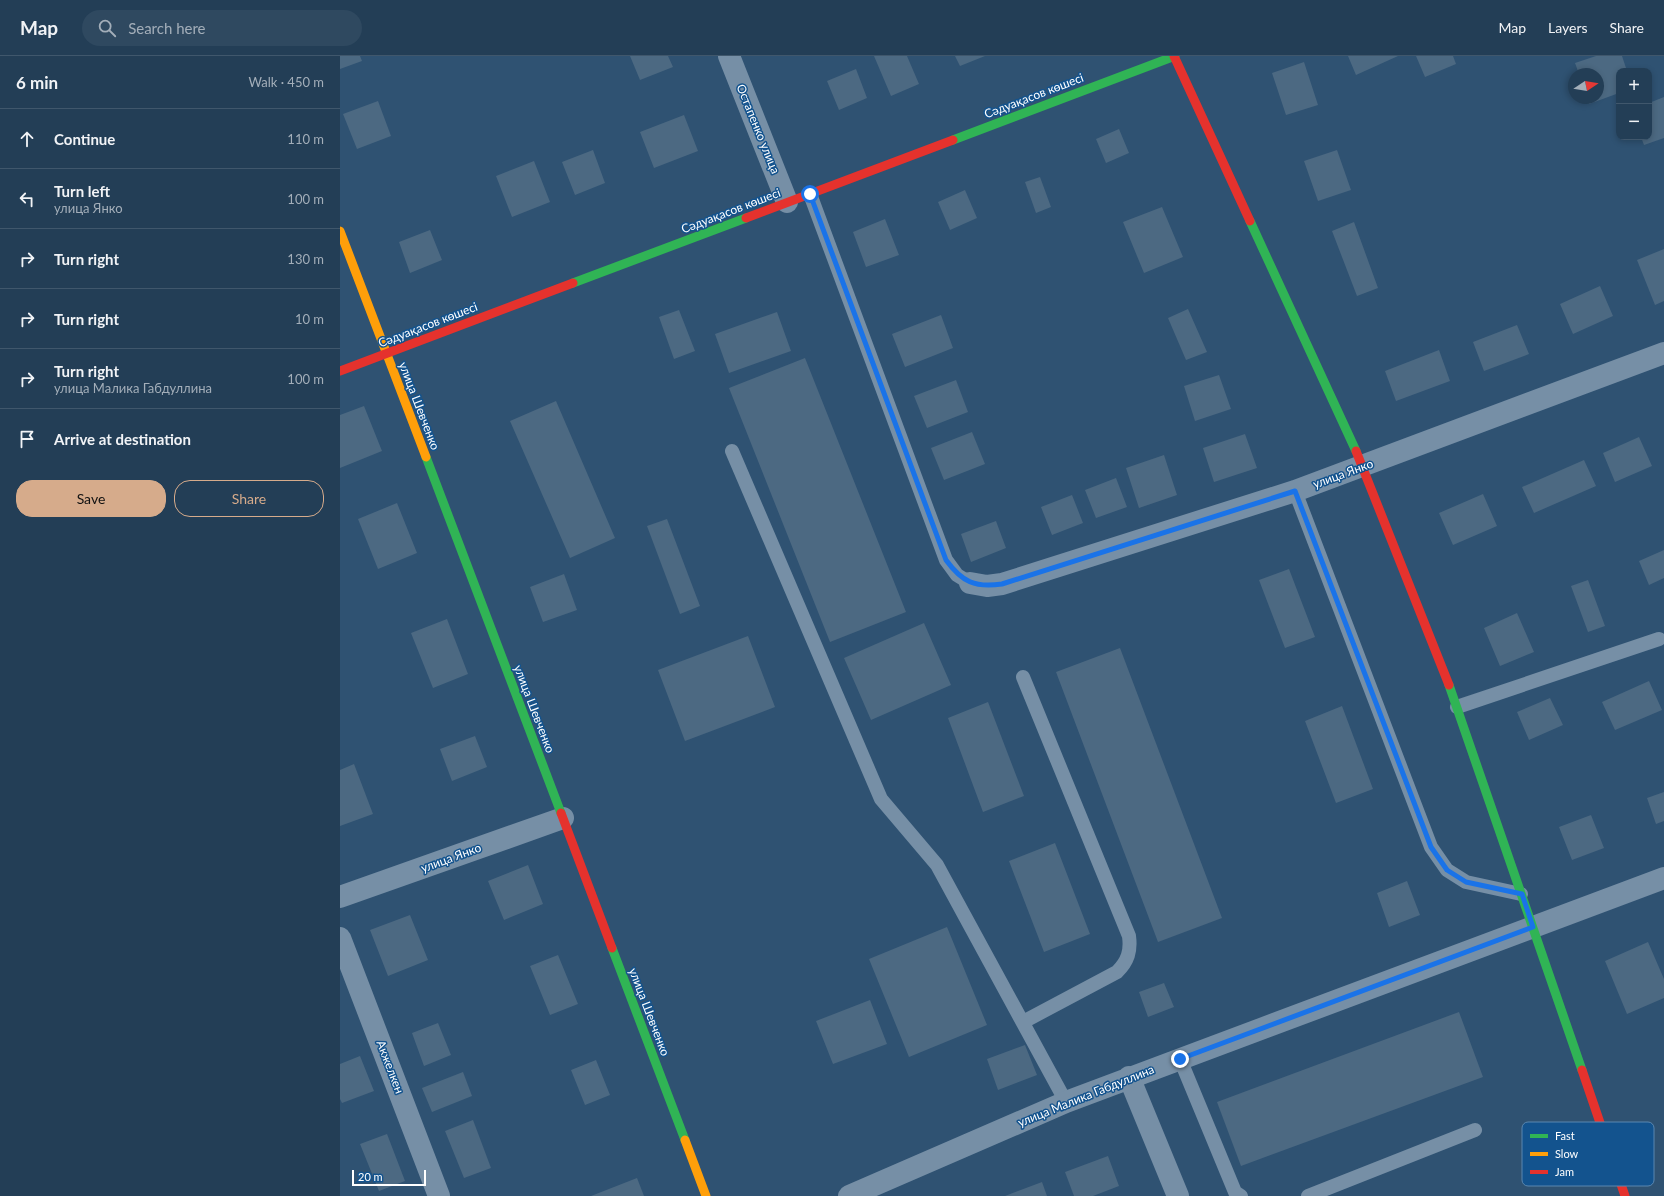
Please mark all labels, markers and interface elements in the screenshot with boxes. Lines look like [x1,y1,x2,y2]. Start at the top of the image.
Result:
search box [82,10,362,46]
text: Map [20,16,58,39]
icon: search [96,17,118,39]
text: Search here [128,19,206,37]
text: Map [1498,19,1526,36]
text: Layers [1548,19,1588,36]
text: Share [1610,19,1644,36]
north arrow [1568,68,1604,104]
map controls [1616,68,1652,140]
button: + [1616,68,1652,104]
street label: Сәдуақасов көшесі [982,70,1086,121]
text: 6 min [16,72,58,93]
text: Walk · 450 m [248,74,324,90]
street label: Остапенко улица [734,82,783,176]
button: − [1616,104,1652,140]
icon: ahead [16,128,38,150]
text: Continue [54,130,115,148]
text: 110 m [287,131,324,147]
text: Turn left [54,182,110,200]
street label: Сәдуақасов көшесі [679,185,783,236]
route start [801,185,819,203]
icon: left [16,188,38,210]
text: 100 m [287,191,324,207]
text: улица Янко [54,200,123,216]
icon: right [16,248,38,270]
text: Turn right [54,250,119,268]
text: 130 m [287,251,324,267]
street label: Сәдуақасов көшесі [376,299,480,350]
icon: right [16,308,38,330]
text: Turn right [54,310,119,328]
text: 10 m [295,311,324,327]
street label: улица Шевченко [396,360,443,452]
text: Turn right [54,362,119,380]
icon: right [16,368,38,390]
text: 100 m [287,371,324,387]
text: улица Малика Габдуллина [54,380,212,396]
icon: arrive [16,428,38,450]
text: Arrive at destination [54,430,191,448]
street label: улица Янко [1311,456,1375,491]
button: Save [16,480,166,517]
button: Share [174,480,324,517]
street label: улица Шевченко [511,663,558,755]
street label: улица Янко [419,840,483,875]
street label: улица Шевченко [626,966,673,1058]
street label: Акжелкен [373,1038,407,1096]
route end [1171,1050,1189,1068]
street label: улица Малика Габдуллина [1015,1061,1156,1130]
legend [1522,1122,1654,1186]
text: Fast [1555,1129,1575,1142]
text: Slow [1555,1147,1579,1160]
text: Jam [1555,1165,1574,1178]
scale bar [352,1168,426,1187]
text: 20 m [358,1170,383,1183]

